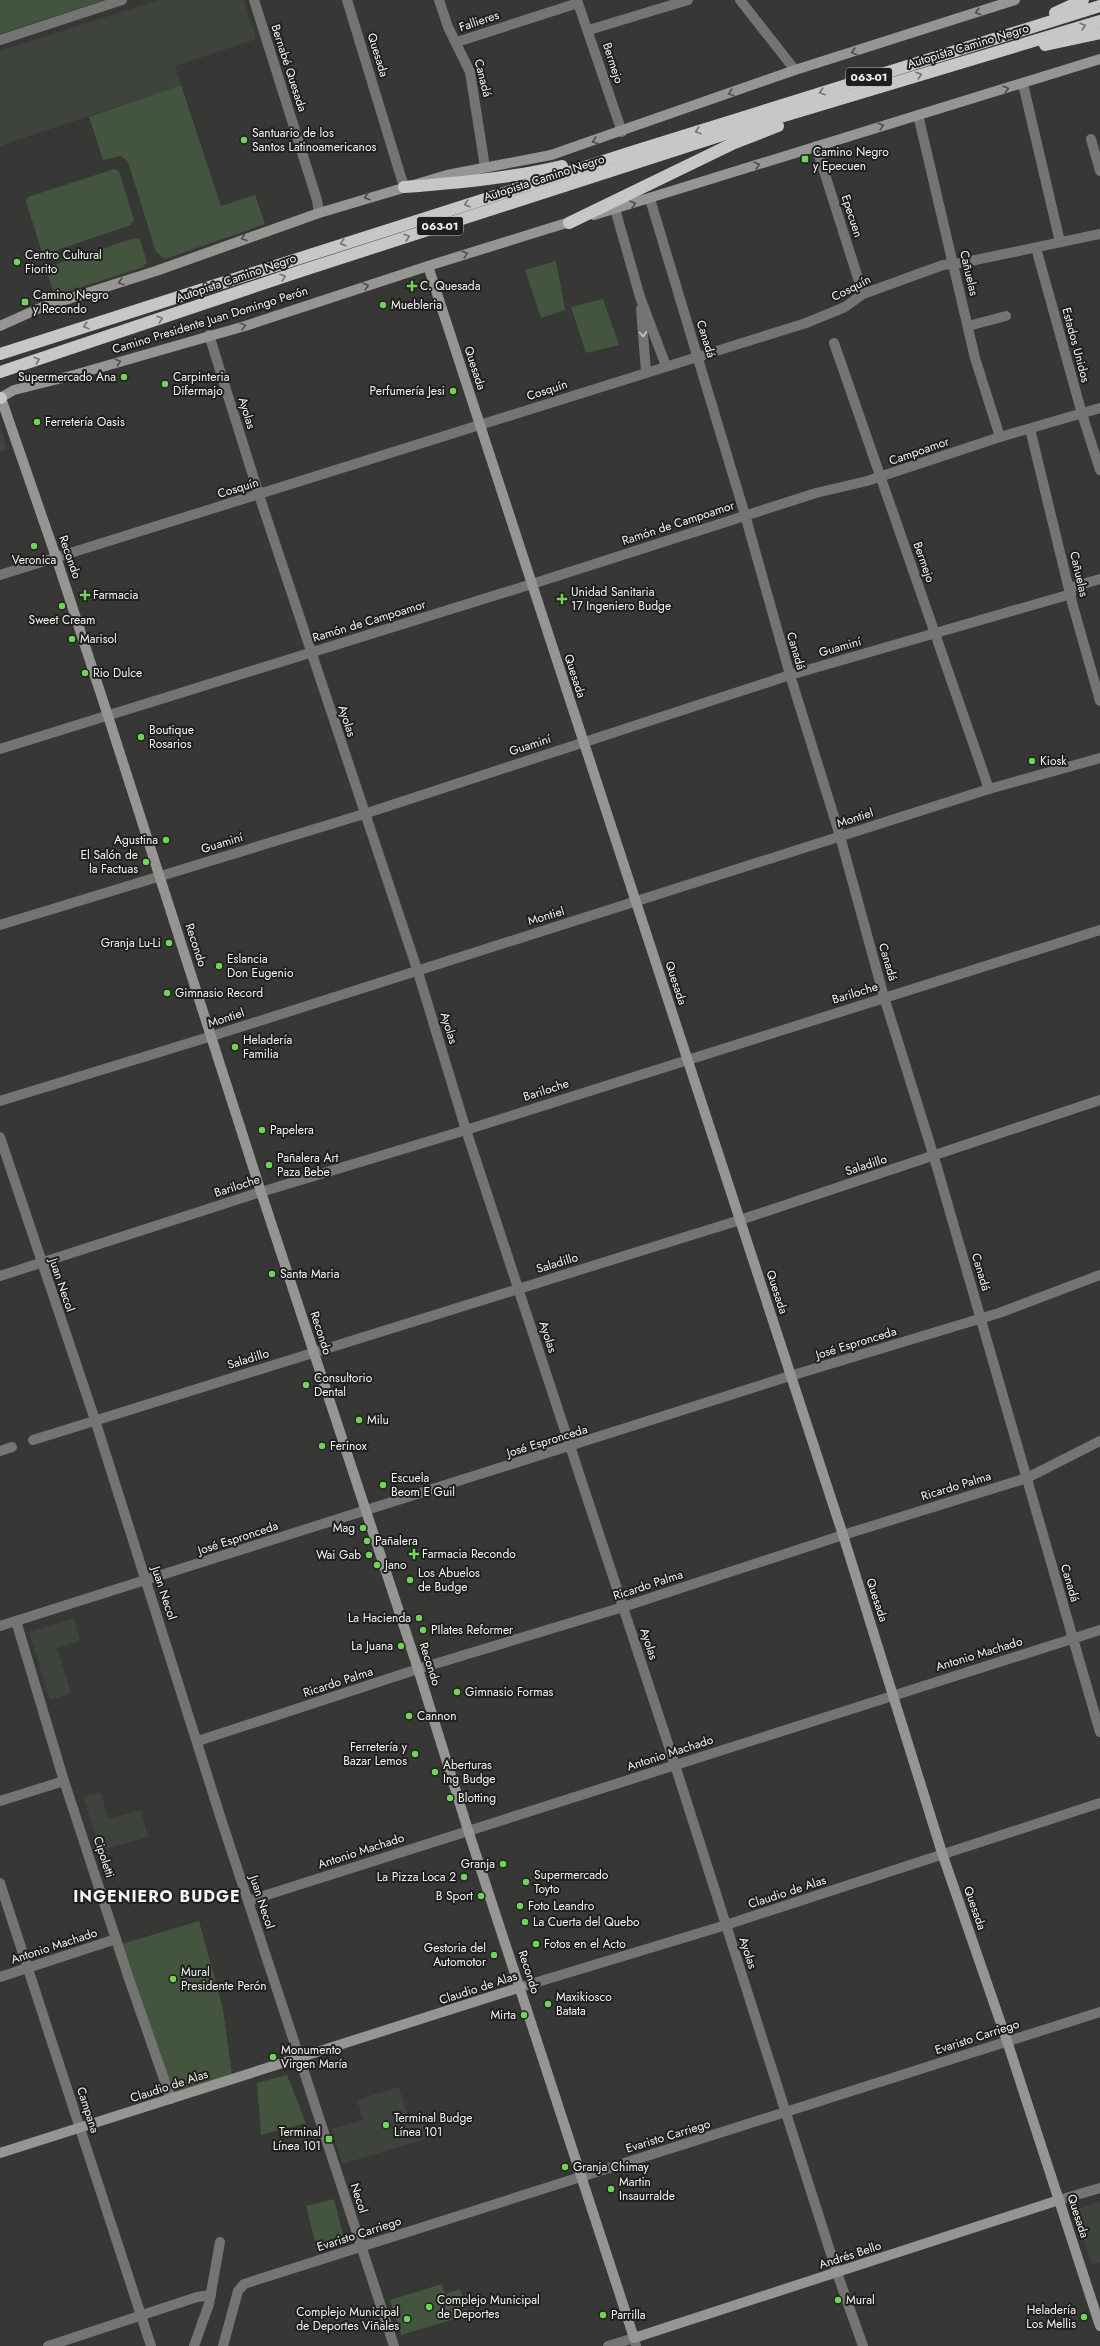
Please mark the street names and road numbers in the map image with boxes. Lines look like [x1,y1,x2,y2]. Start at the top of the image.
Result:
street label: Fallieres [457,6,502,36]
street label: Autopista Camino Negro [905,19,1031,73]
street label: Bernabé Quesada [266,22,312,114]
street label: Quesada [363,31,393,79]
street label: Bermejo [598,40,628,86]
street label: Canadá [470,57,496,99]
road number: 063-01 [846,68,892,86]
street label: Autopista Camino Negro [481,150,607,206]
street label: Epecuen [837,192,867,240]
road number: 063-01 [417,217,463,235]
street label: Cañuelas [955,248,983,298]
street label: Autopista Camino Negro [173,249,299,307]
street label: Cosquín [828,270,874,306]
street label: Camino Presidente Juan Domingo Perón [110,282,310,358]
street label: Estados Unidos [1057,305,1095,385]
street label: Canadá [692,318,720,360]
street label: Quesada [459,344,491,392]
street label: Cosquín [524,375,570,405]
street label: Ayolas [234,395,260,431]
street label: Campoamor [887,432,952,470]
street label: Cosquín [215,473,261,503]
street label: Ramón de Campoamor [619,496,737,550]
street label: Recondo [54,533,86,582]
street label: Bermejo [909,539,940,585]
street label: Cañuelas [1065,549,1093,599]
street label: Ramón de Campoamor [310,595,429,647]
street label: Canadá [782,630,810,672]
street label: Guaminí [817,632,864,662]
street label: Quesada [559,652,591,700]
street label: Ayolas [333,703,361,739]
street label: Guaminí [507,729,554,760]
street label: Montiel [834,804,876,832]
street label: Guaminí [199,828,246,858]
street label: Montiel [525,902,567,930]
street label: Recondo [181,921,212,970]
street label: Canadá [874,941,902,983]
street label: Quesada [660,959,692,1007]
street label: Bariloche [830,977,880,1009]
street label: Montiel [205,1004,247,1032]
street label: Ayolas [436,1010,462,1046]
street label: Bariloche [521,1074,571,1106]
street label: Saladillo [843,1150,890,1180]
street label: Bariloche [212,1170,262,1202]
street label: Saladillo [534,1248,581,1278]
street label: Canadá [967,1251,995,1293]
street label: Juan Necol [44,1254,80,1314]
street label: Quesada [761,1268,793,1316]
street label: Recondo [306,1309,337,1358]
street label: Ayolas [534,1319,562,1355]
street label: José Espronceda [811,1322,899,1364]
street label: Saladillo [225,1344,272,1374]
street label: José Espronceda [502,1420,590,1462]
street label: Ricardo Palma [919,1467,993,1505]
street label: José Espronceda [194,1516,281,1560]
street label: Juan Necol [146,1562,181,1622]
street label: Canadá [1056,1562,1084,1604]
street label: Ricardo Palma [611,1565,685,1605]
street label: Quesada [861,1576,893,1624]
street label: Ayolas [635,1626,663,1662]
street label: Antonio Machado [933,1632,1025,1676]
street label: Recondo [415,1640,446,1689]
street label: Ricardo Palma [301,1662,375,1702]
street label: Antonio Machado [624,1730,716,1775]
street label: Antonio Machado [315,1828,407,1873]
street label: Cipoletti [89,1834,119,1880]
street label: Juan Necol [244,1871,279,1931]
street label: Claudio de Alas [746,1871,828,1913]
street label: Quesada [959,1884,991,1933]
street label: Antonio Machado [8,1923,100,1968]
street label: Ayolas [734,1935,762,1971]
street label: Recondo [514,1948,545,1997]
street label: Claudio de Alas [437,1967,519,2009]
street label: Evaristo Carriego [933,2015,1022,2059]
street label: Claudio de Alas [128,2065,210,2107]
street label: Campana [72,2084,104,2136]
street label: Evaristo Carriego [623,2114,713,2157]
street label: Necol [346,2181,372,2215]
street label: Quesada [1062,2192,1094,2240]
street label: Evaristo Carriego [315,2212,404,2256]
street label: Andrés Bello [817,2236,884,2274]

